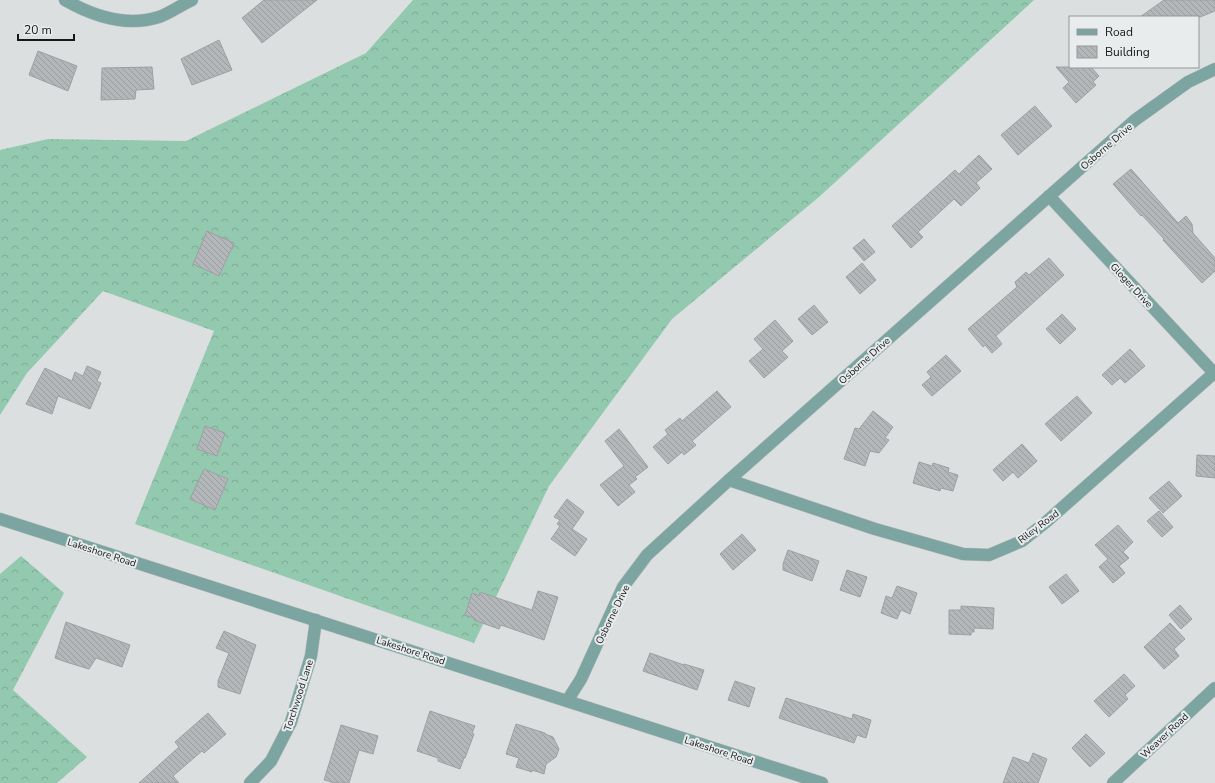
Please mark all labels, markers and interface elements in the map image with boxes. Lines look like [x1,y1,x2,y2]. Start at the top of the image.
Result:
scale bar [18,16,74,42]
legend [1069,16,1199,68]
text: 20 m [24,22,52,38]
text: Road [1105,24,1133,40]
text: Building [1105,44,1150,60]
street label: Osborne Drive [1078,120,1136,173]
street label: Gloger Drive [1107,260,1156,311]
street label: Osborne Drive [836,334,893,388]
street label: Riley Road [1015,507,1062,547]
street label: Lakeshore Road [65,535,138,571]
street label: Osborne Drive [592,582,633,647]
street label: Lakeshore Road [374,633,447,669]
street label: Torchwood Lane [281,658,317,733]
street label: Weaver Road [1138,710,1192,762]
street label: Lakeshore Road [682,733,755,769]

